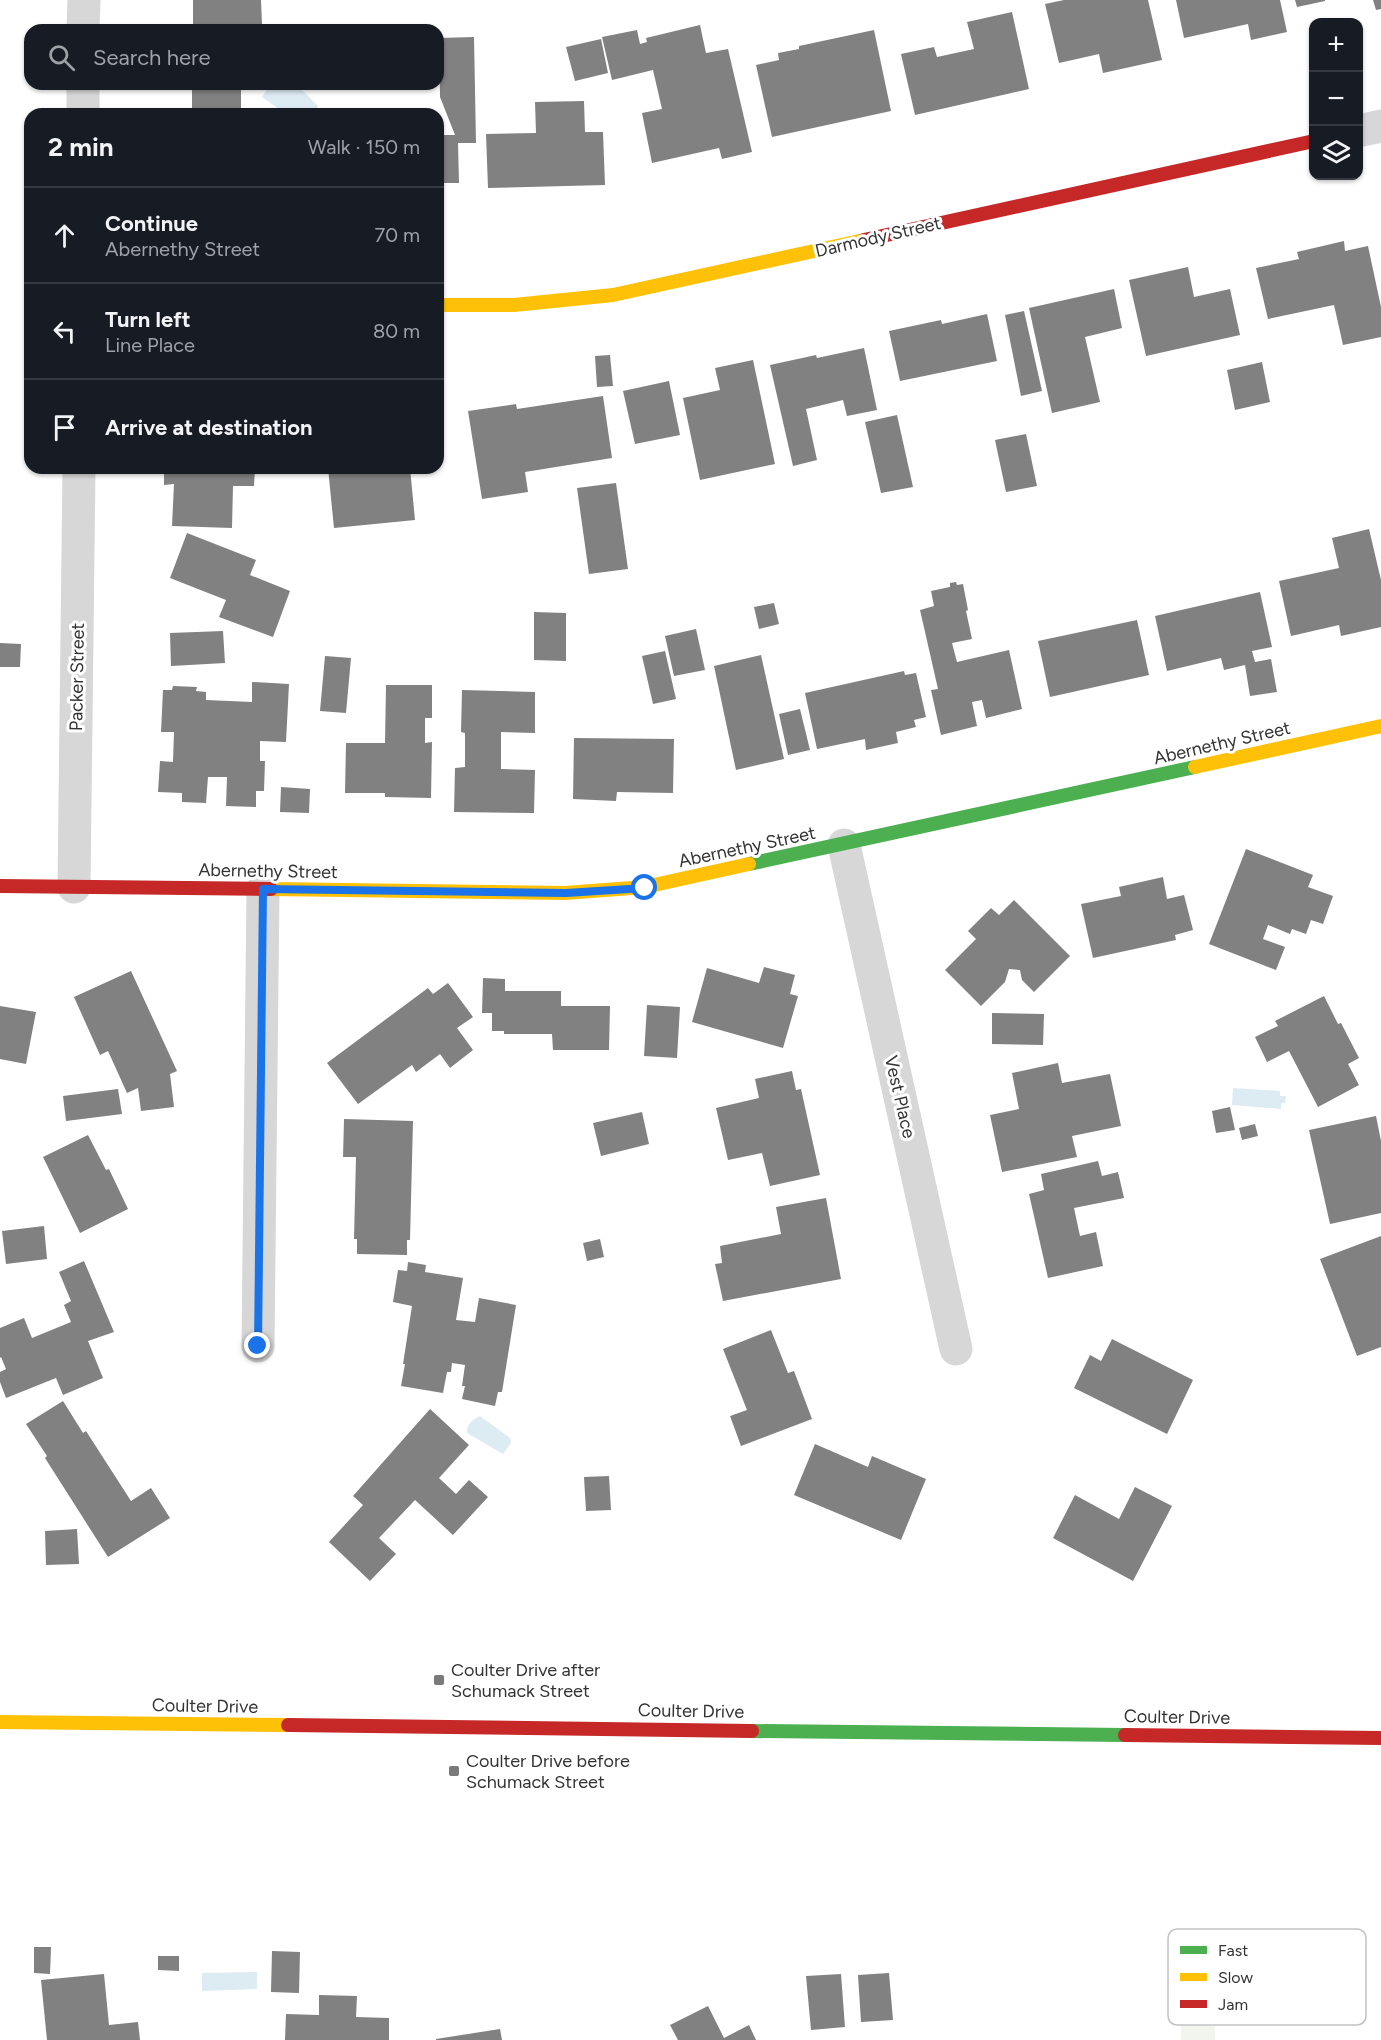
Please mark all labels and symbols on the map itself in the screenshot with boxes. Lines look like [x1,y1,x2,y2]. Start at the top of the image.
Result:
street label: Darmody Street [813,212,943,262]
street label: Packer Street [65,622,89,731]
street label: Abernethy Street [1152,717,1293,769]
street label: Abernethy Street [676,822,818,872]
street label: Abernethy Street [198,859,338,883]
route start [631,874,657,900]
street label: Vest Place [880,1053,920,1141]
route end [244,1332,270,1358]
place label: Coulter Drive after Schumack Street [451,1659,600,1702]
marker: Coulter Drive after Schumack Street [432,1673,446,1687]
street label: Coulter Drive [152,1694,258,1718]
street label: Coulter Drive [638,1699,744,1723]
street label: Coulter Drive [1124,1705,1230,1729]
place label: Coulter Drive before Schumack Street [466,1750,630,1793]
marker: Coulter Drive before Schumack Street [447,1764,461,1778]
legend [1168,1929,1366,2025]
text: Fast [1218,1941,1248,1960]
text: Slow [1218,1968,1253,1987]
text: Jam [1218,1995,1248,2014]

